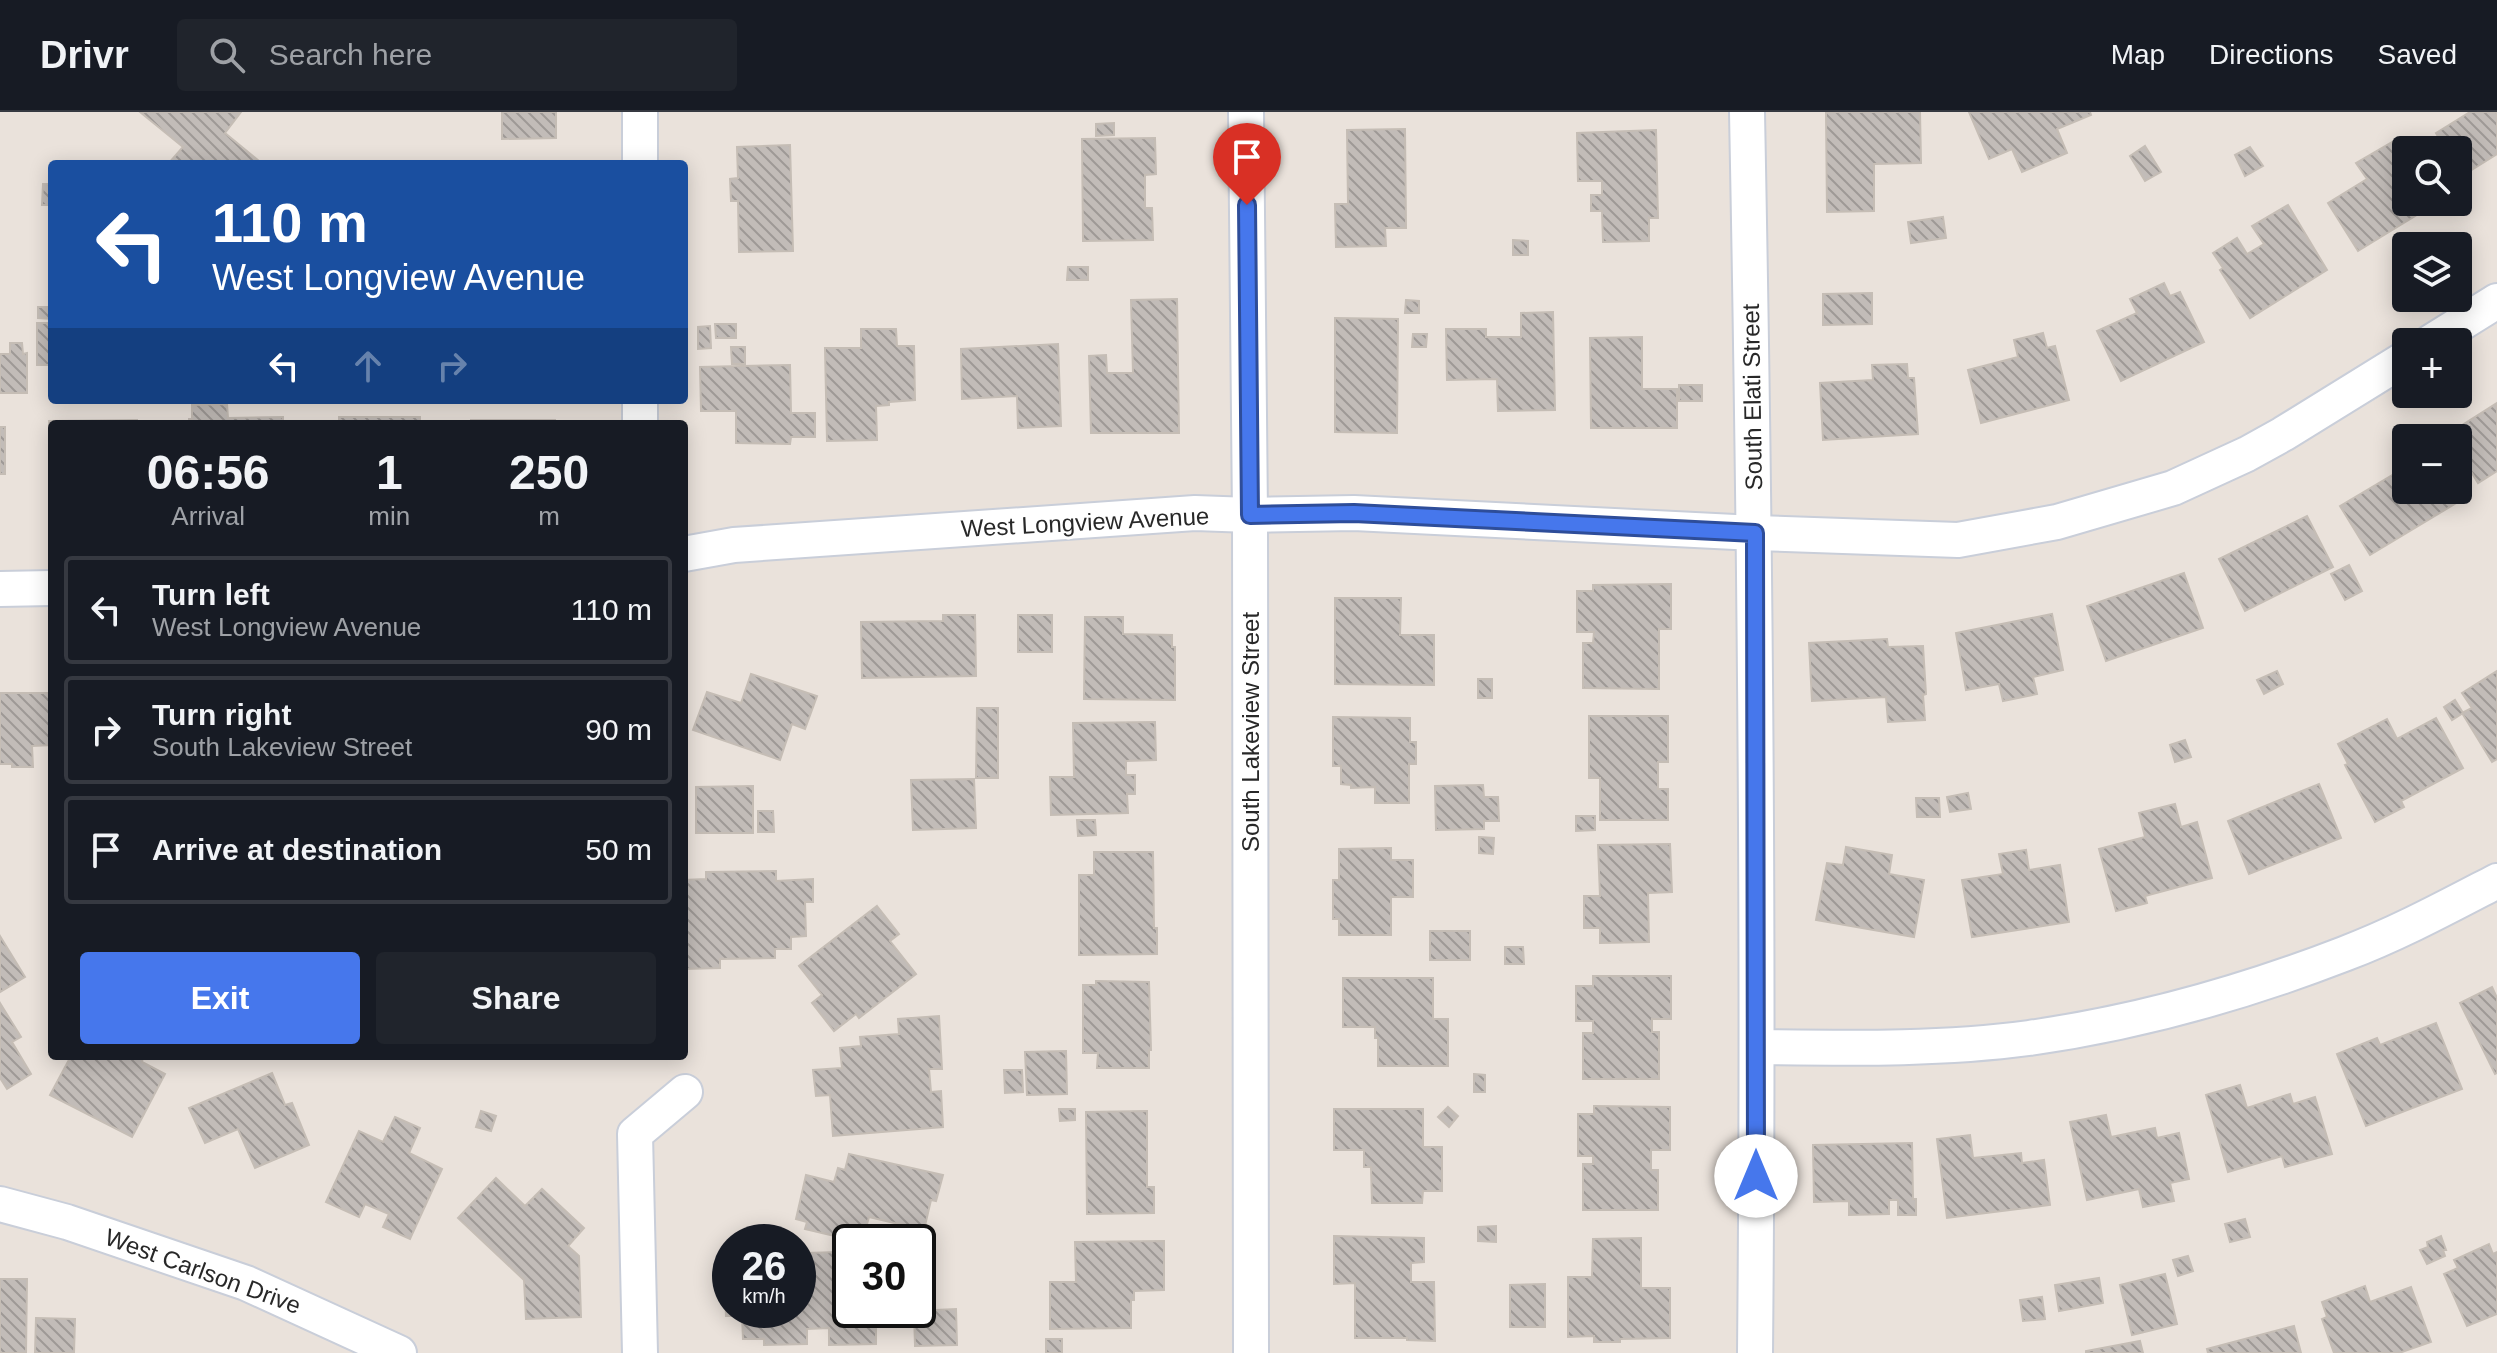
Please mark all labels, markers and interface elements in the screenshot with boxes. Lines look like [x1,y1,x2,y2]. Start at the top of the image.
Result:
search box [177,19,737,91]
icon: search [205,33,249,77]
text: Drivr [40,34,129,76]
text: Search here [269,38,432,71]
text: Map [2111,39,2165,70]
text: Directions [2209,39,2334,70]
text: Saved [2378,39,2457,70]
pin [1213,123,1281,205]
icon: arrive [1225,135,1269,179]
map controls [2392,136,2472,504]
button: search [2392,136,2472,216]
text: 110 m [212,191,368,254]
icon: left [80,192,184,296]
button: layers [2392,232,2472,312]
text: West Longview Avenue [212,257,585,298]
street label: South Elati Street [1737,303,1767,491]
button: + [2392,328,2472,408]
icon: left [262,344,306,388]
icon: ahead [346,344,390,388]
icon: right [430,344,474,388]
button: − [2392,424,2472,504]
text: 06:56 [147,446,270,499]
text: 1 [376,446,403,499]
text: 250 [509,446,589,499]
text: Arrival [171,501,245,531]
text: min [368,501,410,531]
text: m [538,501,560,531]
street label: West Longview Avenue [960,502,1210,542]
text: Turn left [152,578,270,611]
icon: left [84,588,128,632]
text: 110 m [571,593,652,626]
text: West Longview Avenue [152,612,421,642]
street label: South Lakeview Street [1237,612,1264,852]
text: Turn right [152,698,291,731]
icon: right [84,708,128,752]
text: 90 m [585,713,652,746]
text: South Lakeview Street [152,732,412,762]
icon: arrive [84,828,128,872]
text: Arrive at destination [152,833,442,866]
text: 50 m [585,833,652,866]
button: Exit [80,952,360,1044]
button: Share [376,952,656,1044]
position arrow [1714,1134,1798,1218]
street label: West Carlson Drive [101,1223,305,1319]
speed limit sign: 30 [832,1224,936,1328]
text: 26 [742,1244,786,1288]
text: km/h [742,1285,786,1307]

